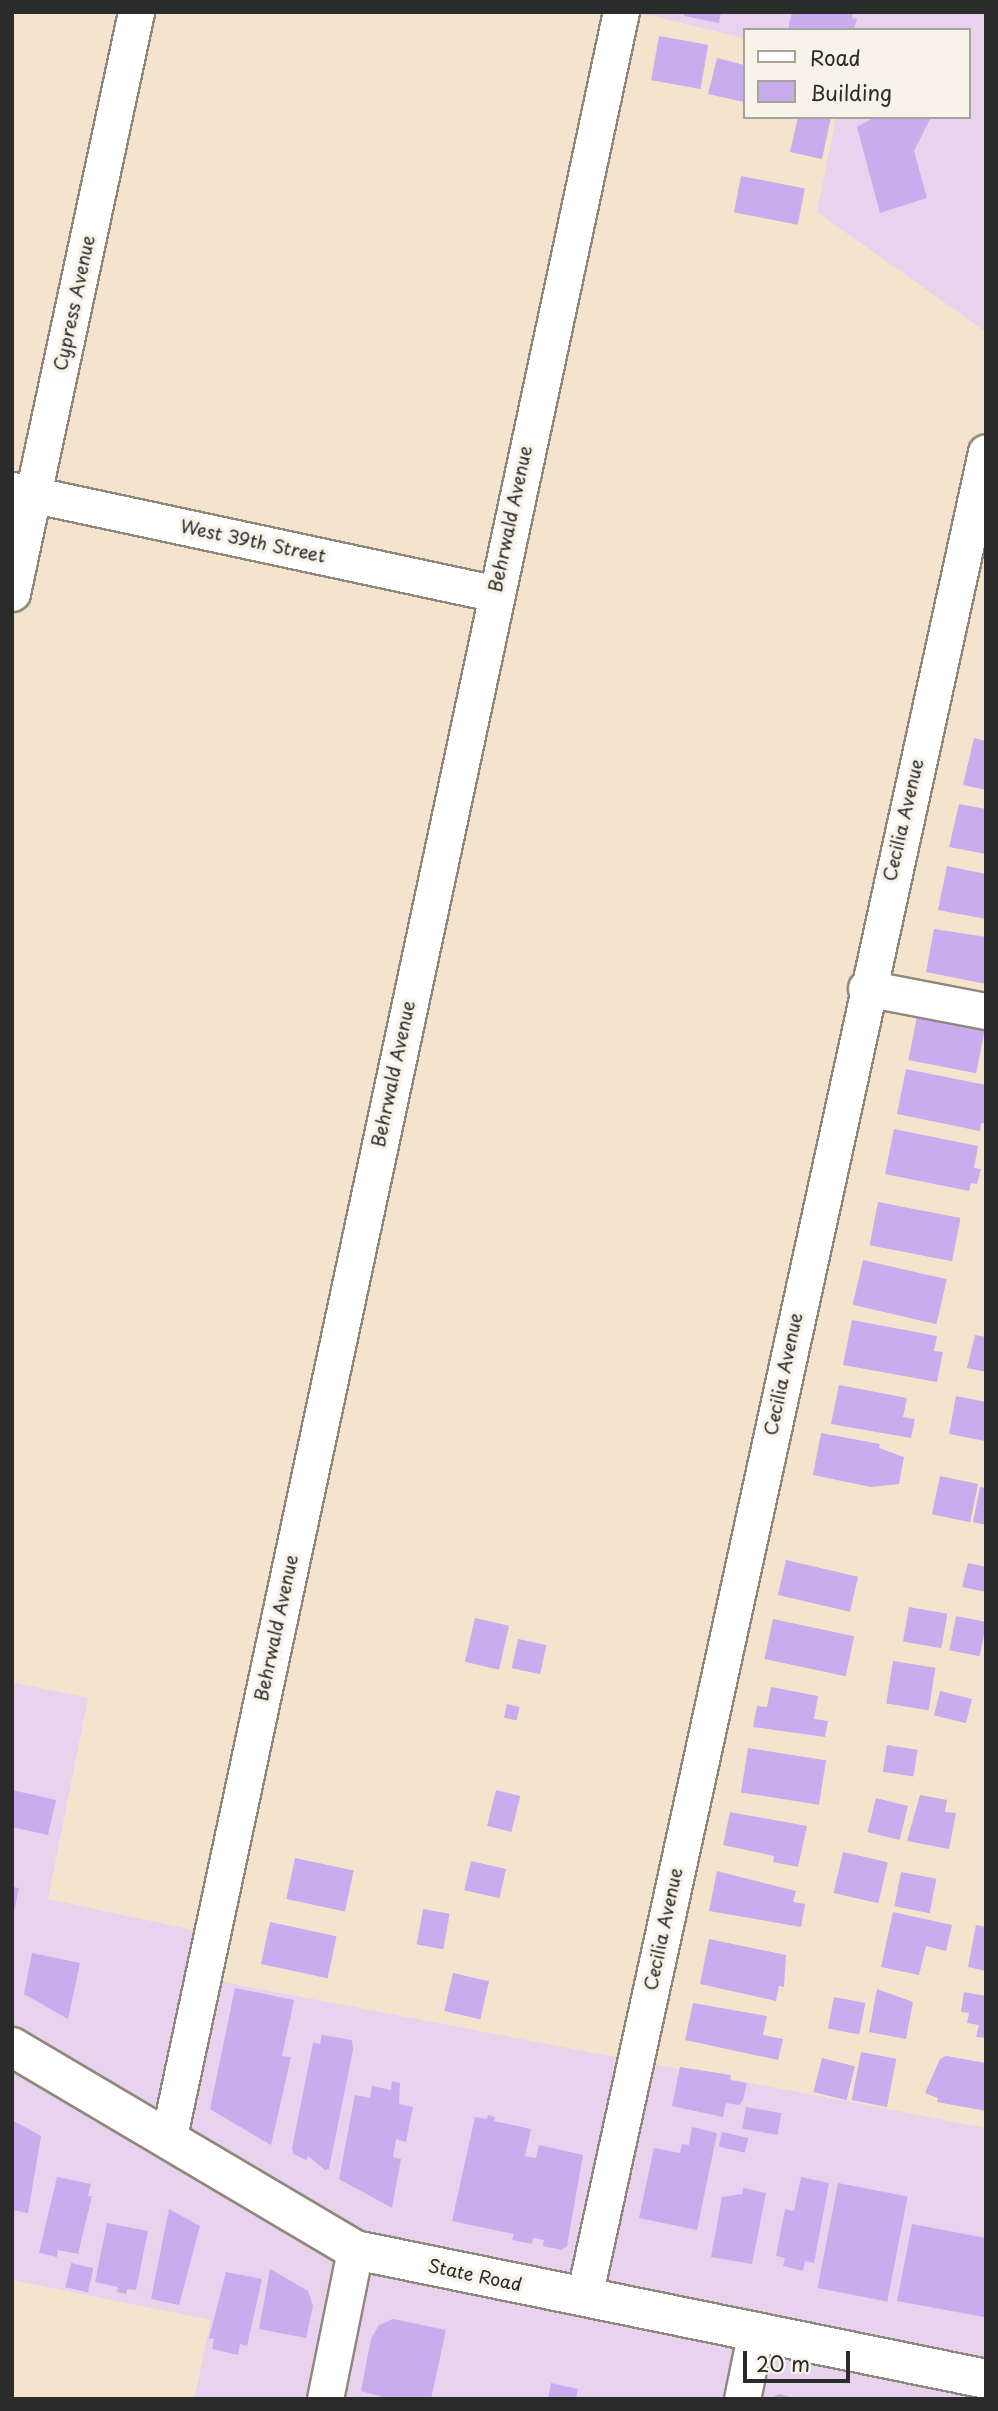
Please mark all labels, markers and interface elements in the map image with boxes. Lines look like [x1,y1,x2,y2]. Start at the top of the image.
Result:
legend [743,28,970,119]
text: Road [810,41,861,73]
text: Building [810,76,892,108]
street label: Cypress Avenue [49,234,99,372]
street label: Behrwald Avenue [484,443,536,595]
street label: West 39th Street [179,515,327,567]
street label: Cecilia Avenue [878,757,928,883]
street label: Behrwald Avenue [367,998,419,1150]
street label: Cecilia Avenue [759,1311,807,1437]
street label: Behrwald Avenue [250,1552,302,1704]
street label: Cecilia Avenue [639,1866,687,1992]
street label: State Road [426,2254,524,2296]
scale bar [746,2338,853,2382]
text: 20 m [756,2347,810,2379]

